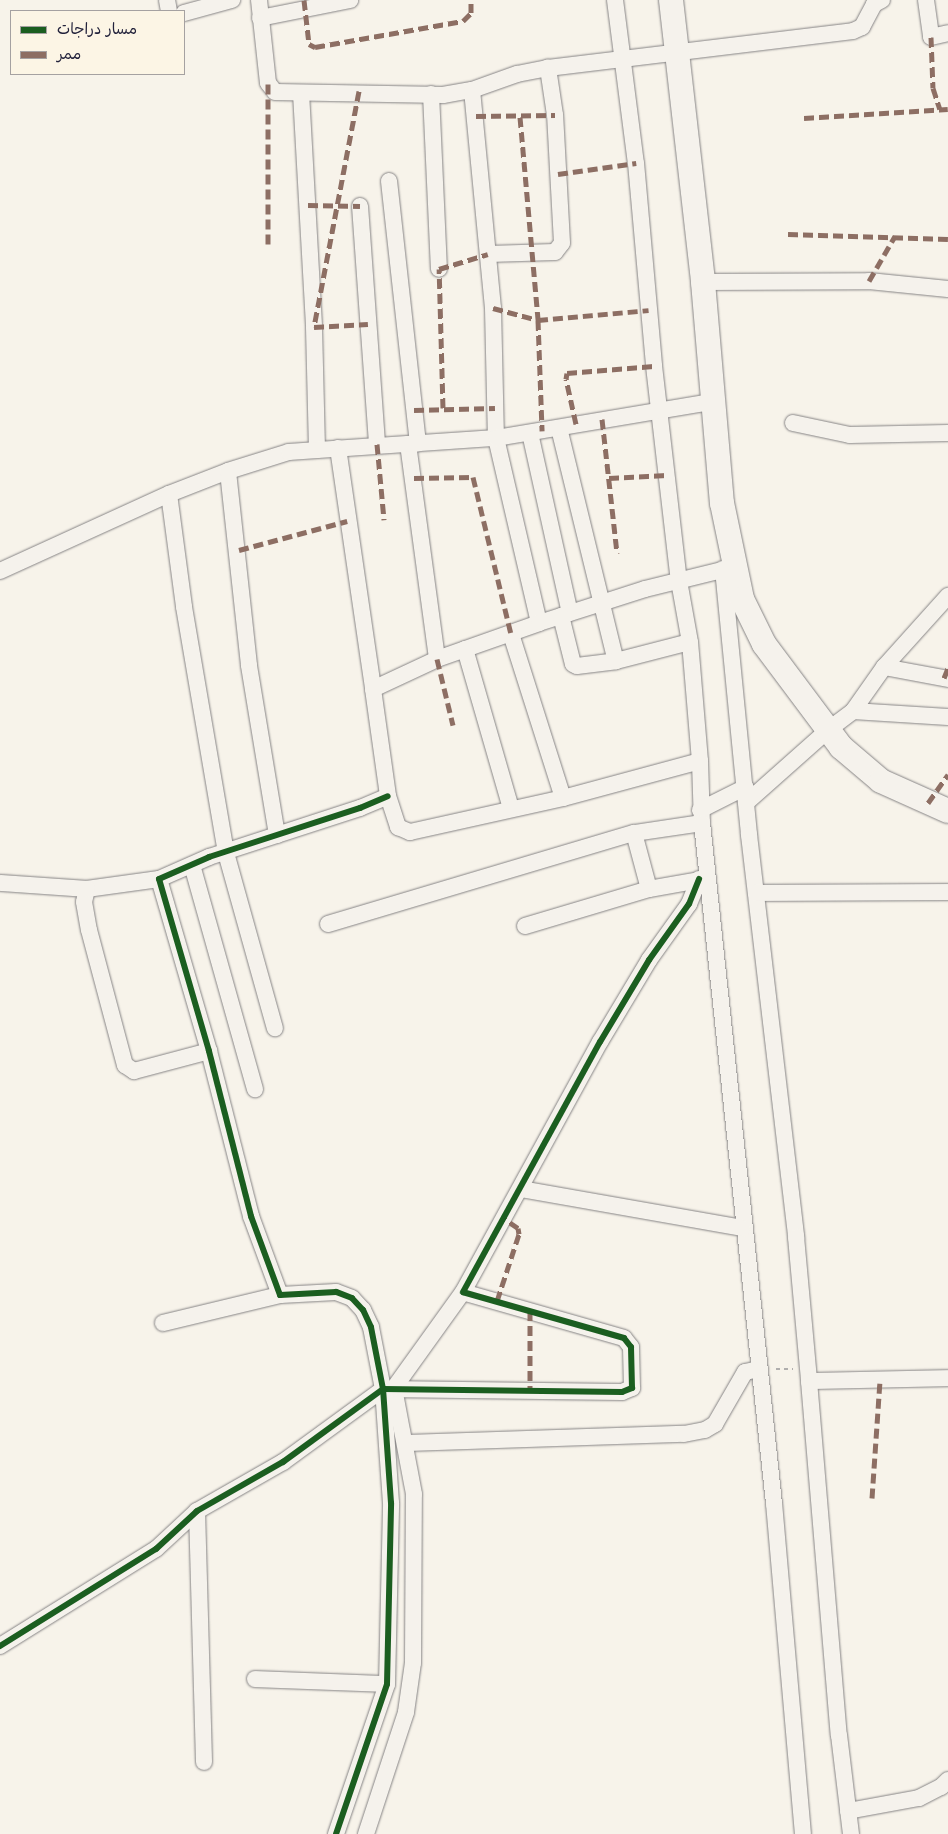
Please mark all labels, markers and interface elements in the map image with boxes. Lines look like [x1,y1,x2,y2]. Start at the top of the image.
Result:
legend [10,10,185,75]
text: مسار دراجات [57,18,137,38]
text: ممر [57,43,81,63]

